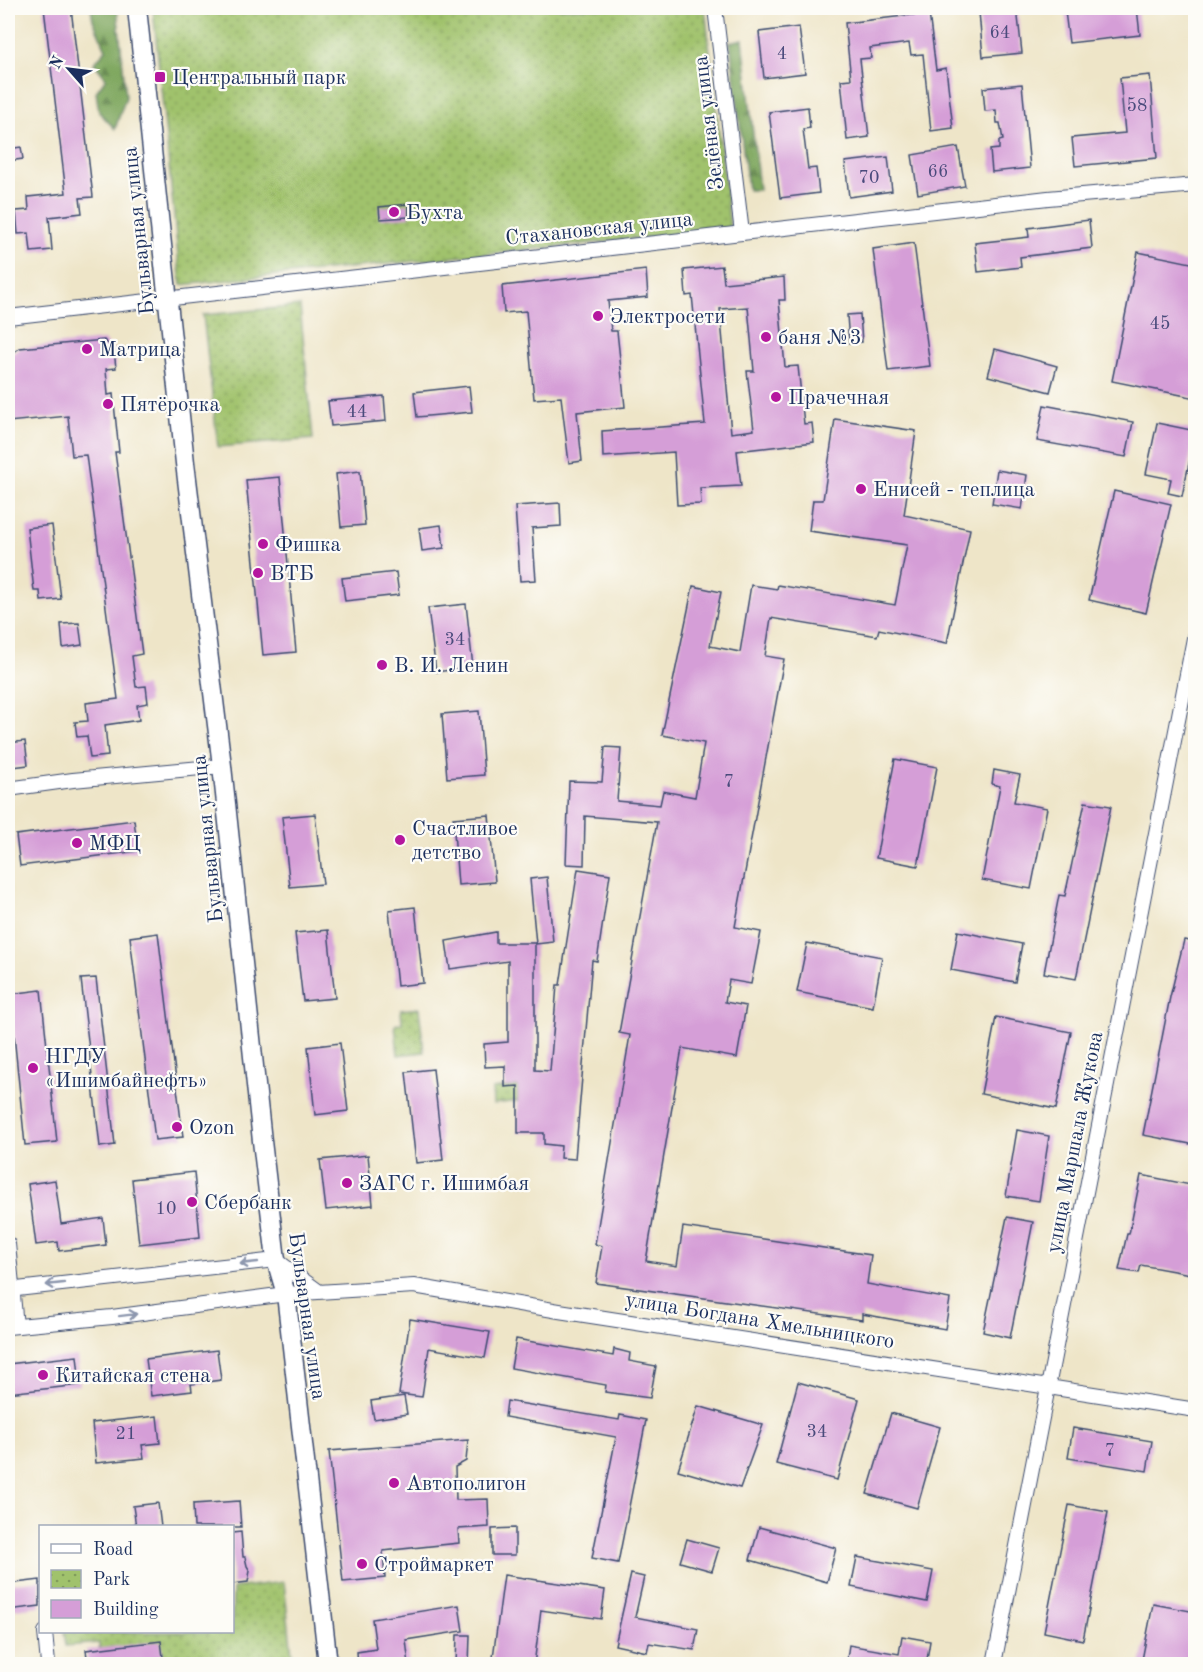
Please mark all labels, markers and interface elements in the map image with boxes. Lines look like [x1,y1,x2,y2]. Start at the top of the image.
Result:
house number: 64 [990,24,1010,42]
north arrow [39,39,99,99]
house number: 4 [777,45,787,63]
text: N [48,53,68,72]
street label: Зелёная улица [691,54,728,191]
place label: Центральный парк [172,68,347,89]
marker: Центральный парк [153,70,167,84]
house number: 58 [1127,97,1147,115]
street label: Бульварная улица [120,146,159,316]
house number: 66 [928,163,948,181]
house number: 70 [859,169,879,187]
place label: Бухта [406,203,463,224]
marker: Бухта [387,205,401,219]
street label: Стахановская улица [504,209,694,250]
place label: Электросети [610,307,725,328]
marker: Электросети [591,309,605,323]
house number: 45 [1150,315,1170,333]
place label: баня №3 [778,328,862,349]
marker: баня №3 [759,330,773,344]
place label: Матрица [99,340,181,361]
marker: Матрица [80,342,94,356]
place label: Прачечная [788,388,889,409]
marker: Прачечная [769,390,783,404]
place label: Пятёрочка [120,395,220,416]
marker: Пятёрочка [101,397,115,411]
house number: 44 [347,403,367,421]
place label: Енисей - теплица [873,480,1035,501]
marker: Енисей - теплица [854,482,868,496]
place label: Фишка [275,535,341,556]
marker: Фишка [256,537,270,551]
place label: ВТБ [270,564,314,585]
marker: ВТБ [251,566,265,580]
house number: 34 [445,631,465,649]
place label: В. И. Ленин [394,656,509,677]
marker: В. И. Ленин [375,658,389,672]
street label: Бульварная улица [189,754,228,924]
house number: 7 [724,773,734,791]
place label: Счастливое детство [412,819,518,864]
marker: Счастливое детство [393,833,407,847]
place label: МФЦ [89,834,141,855]
marker: МФЦ [70,836,84,850]
street label: улица Маршала Жукова [1044,1030,1107,1255]
place label: НГДУ «Ишимбайнефть» [45,1047,208,1092]
marker: НГДУ «Ишимбайнефть» [26,1061,40,1075]
place label: Ozon [189,1118,235,1139]
marker: Ozon [170,1120,184,1134]
place label: ЗАГС г. Ишимбая [359,1174,529,1195]
marker: ЗАГС г. Ишимбая [340,1176,354,1190]
place label: Сбербанк [204,1193,292,1214]
marker: Сбербанк [185,1195,199,1209]
house number: 10 [156,1200,176,1218]
street label: Бульварная улица [284,1231,329,1401]
one-way arrow [239,1258,259,1269]
one-way arrow [46,1279,65,1290]
street label: улица Богдана Хмельницкого [624,1290,896,1353]
one-way arrow [118,1309,138,1320]
place label: Китайская стена [55,1366,211,1387]
marker: Китайская стена [36,1368,50,1382]
house number: 34 [807,1423,827,1441]
house number: 21 [116,1425,136,1443]
house number: 7 [1105,1442,1115,1460]
place label: Автополигон [406,1474,526,1495]
marker: Автополигон [387,1476,401,1490]
legend [39,1525,234,1633]
text: Road [93,1541,133,1559]
place label: Строймаркет [374,1555,494,1576]
marker: Строймаркет [355,1557,369,1571]
text: Park [93,1571,130,1589]
text: Building [93,1601,159,1619]

